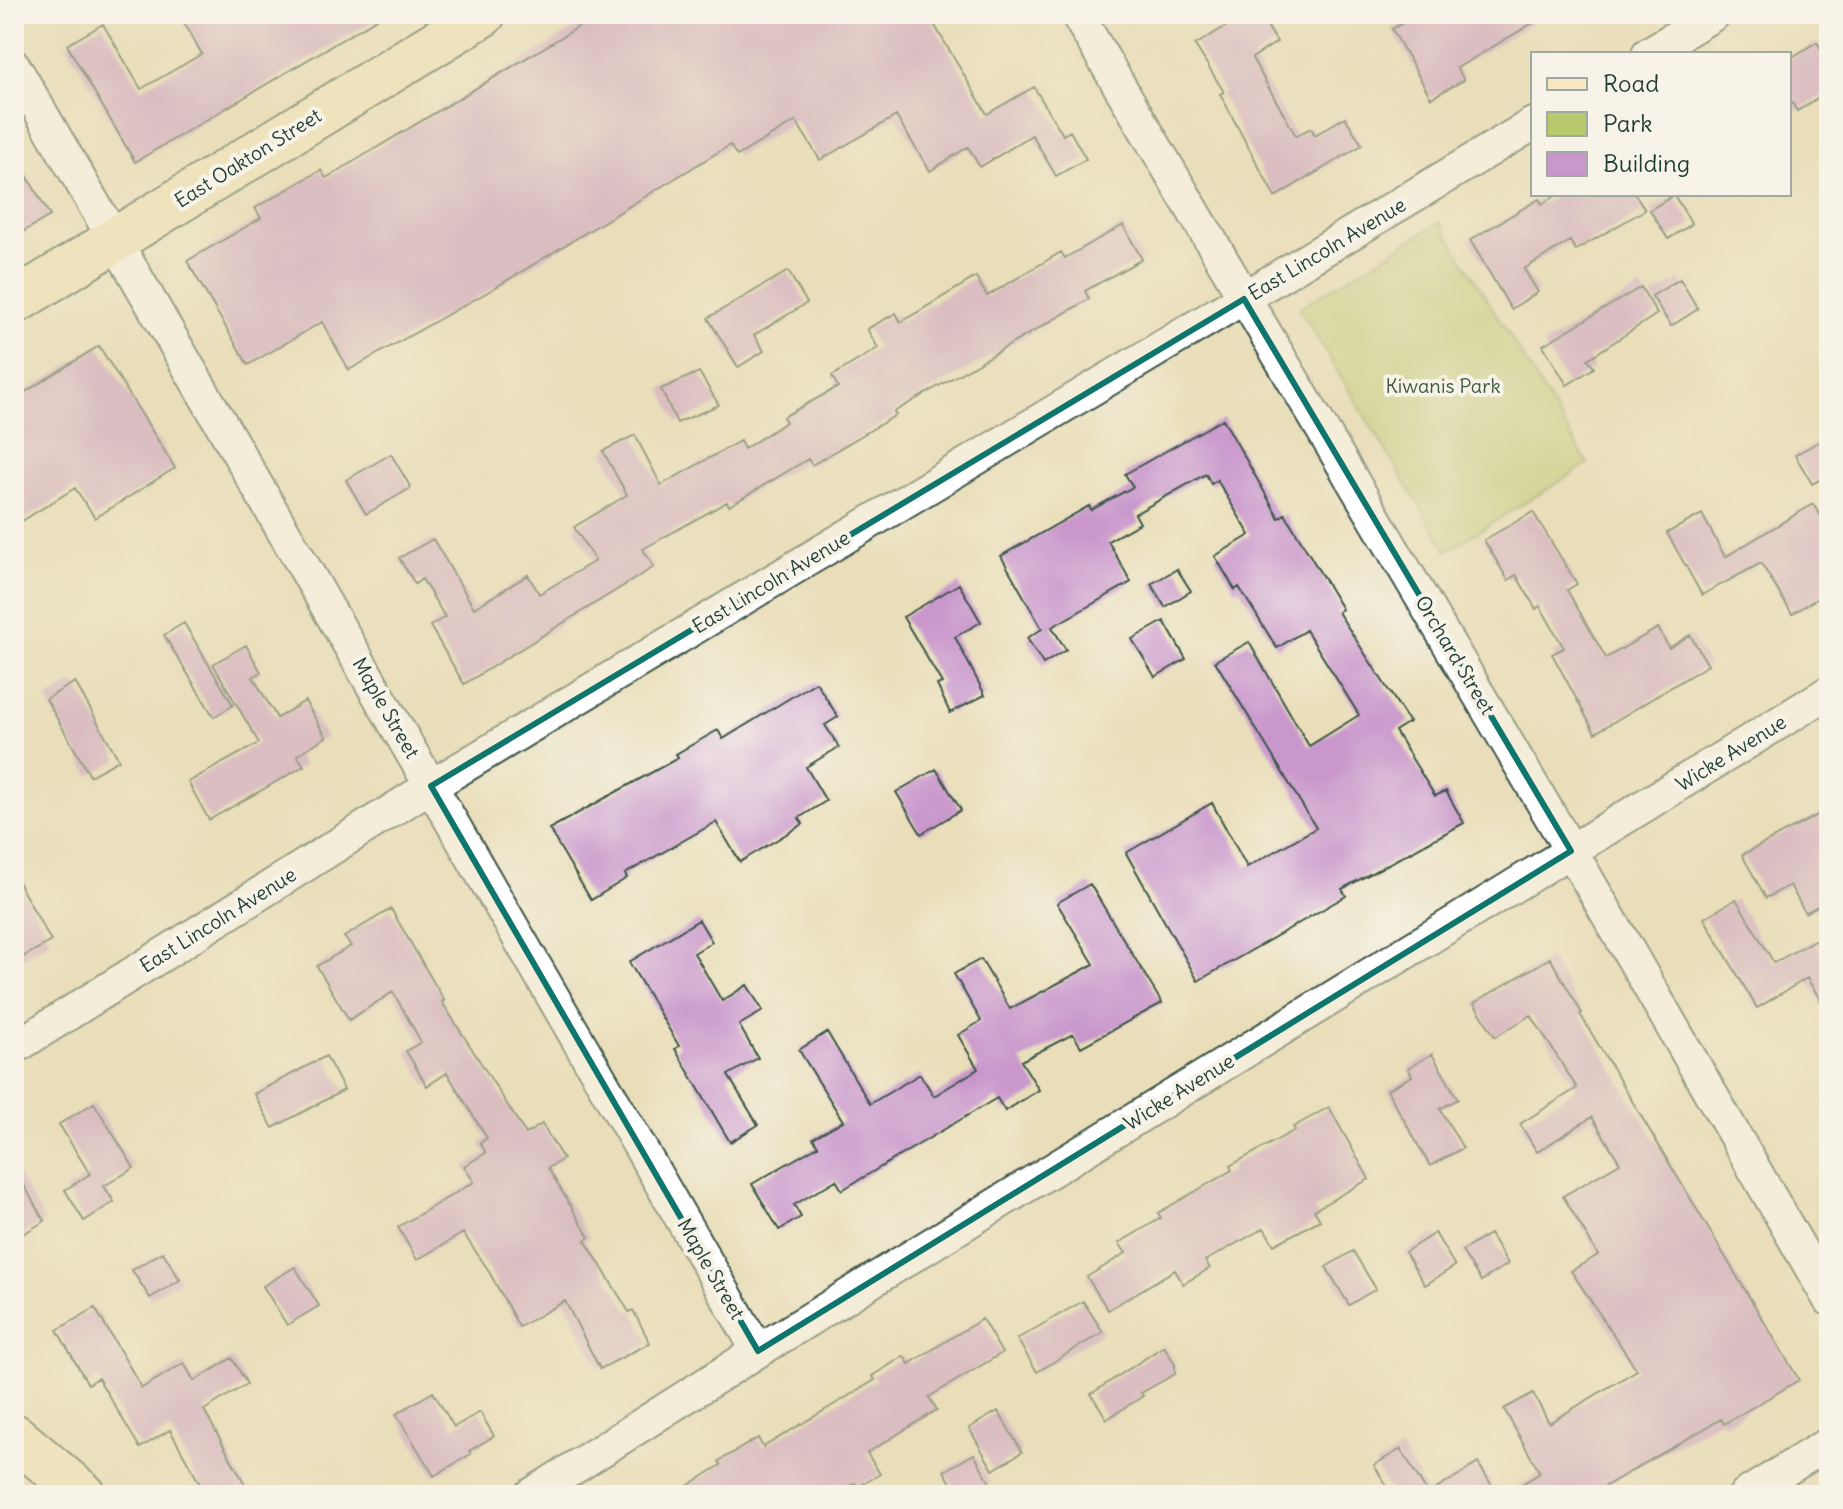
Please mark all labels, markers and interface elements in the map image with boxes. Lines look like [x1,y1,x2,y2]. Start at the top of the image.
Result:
legend [1531,52,1791,196]
text: Road [1603,68,1659,98]
street label: East Oakton Street [170,102,326,213]
text: Park [1603,108,1653,138]
text: Building [1603,148,1690,178]
street label: East Lincoln Avenue [1243,192,1410,306]
park label: Kiwanis Park [1385,373,1501,398]
street label: East Lincoln Avenue [687,525,854,639]
street label: Orchard Street [1410,591,1501,719]
street label: Maple Street [348,653,425,763]
street label: Wicke Avenue [1671,709,1791,796]
street label: East Lincoln Avenue [135,861,300,978]
street label: Wicke Avenue [1119,1048,1239,1135]
street label: Maple Street [673,1214,750,1324]

